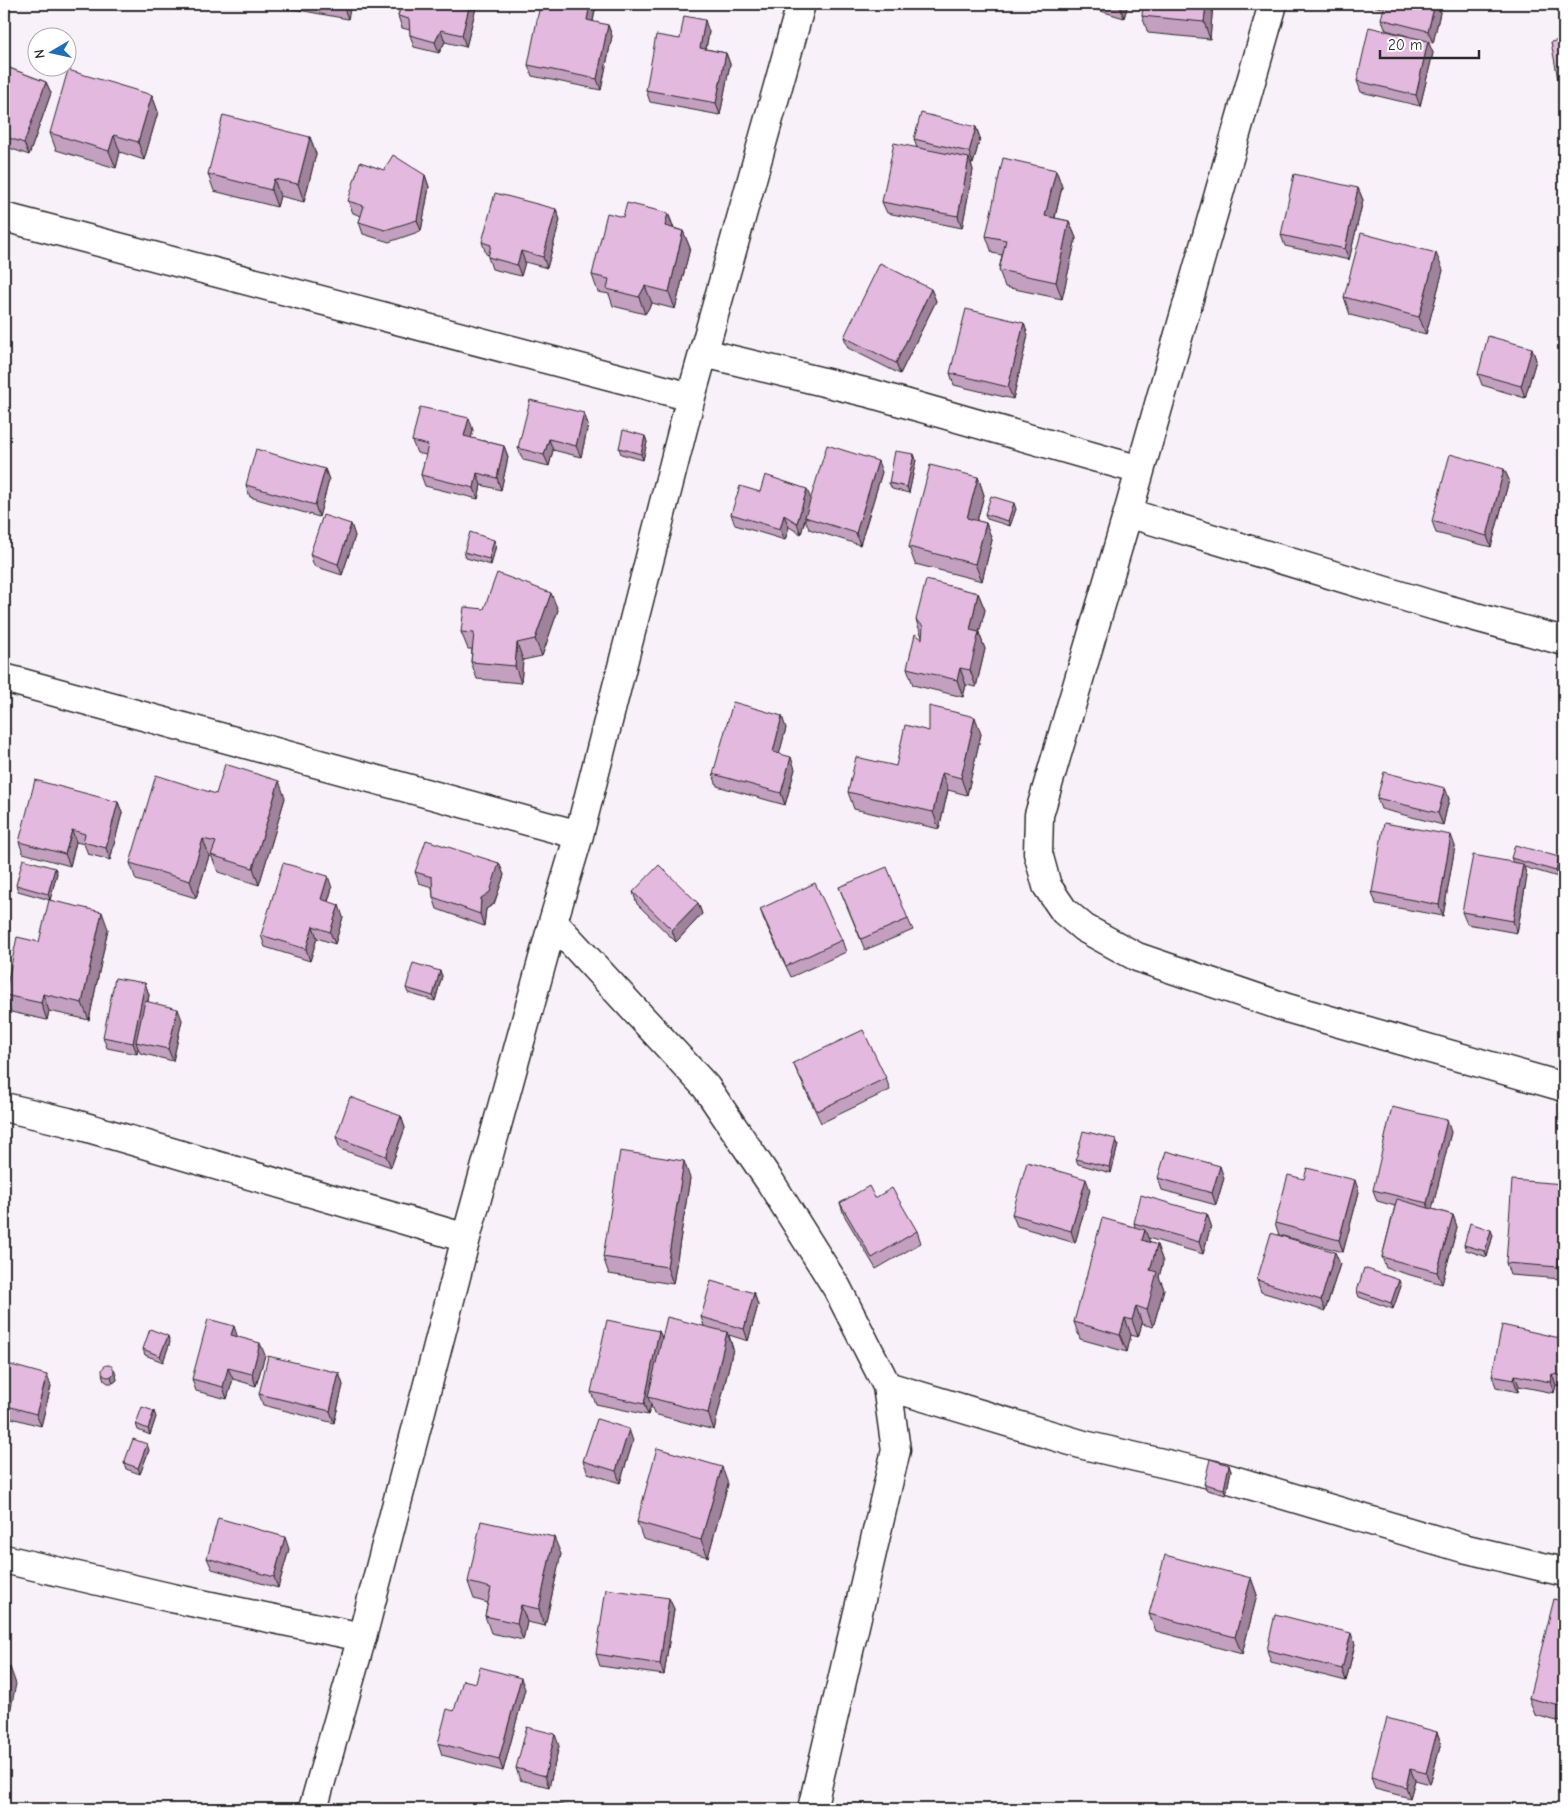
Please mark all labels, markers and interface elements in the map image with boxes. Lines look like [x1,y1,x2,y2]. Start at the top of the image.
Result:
north arrow [28,28,78,78]
scale bar [1380,28,1479,60]
text: 20 m [1388,36,1422,54]
text: N [31,48,49,60]

